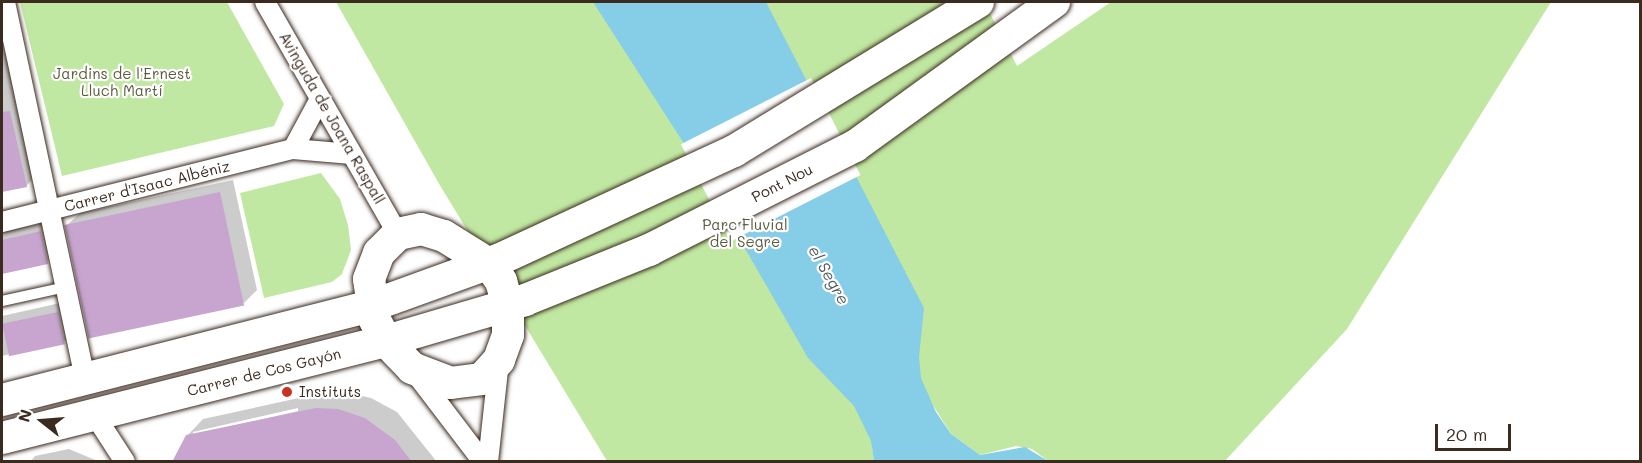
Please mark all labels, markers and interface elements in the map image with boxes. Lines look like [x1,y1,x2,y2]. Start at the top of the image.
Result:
street label: Avinguda de Joana Raspall [275,29,389,207]
park label: Jardins de l'Ernest Lluch Martí [53,64,191,99]
street label: Carrer d'Isaac Albéniz [62,157,232,215]
street label: Pont Nou [749,160,815,206]
park label: Parc Fluvial del Segre [702,215,788,250]
water label: el Segre [804,242,854,308]
street label: Carrer de Cos Gayón [185,344,343,400]
place label: Instituts [299,383,361,401]
marker: Instituts [280,385,294,399]
north arrow [12,391,72,451]
text: N [12,407,36,424]
scale bar [1438,412,1514,450]
text: 20 m [1446,422,1487,446]

